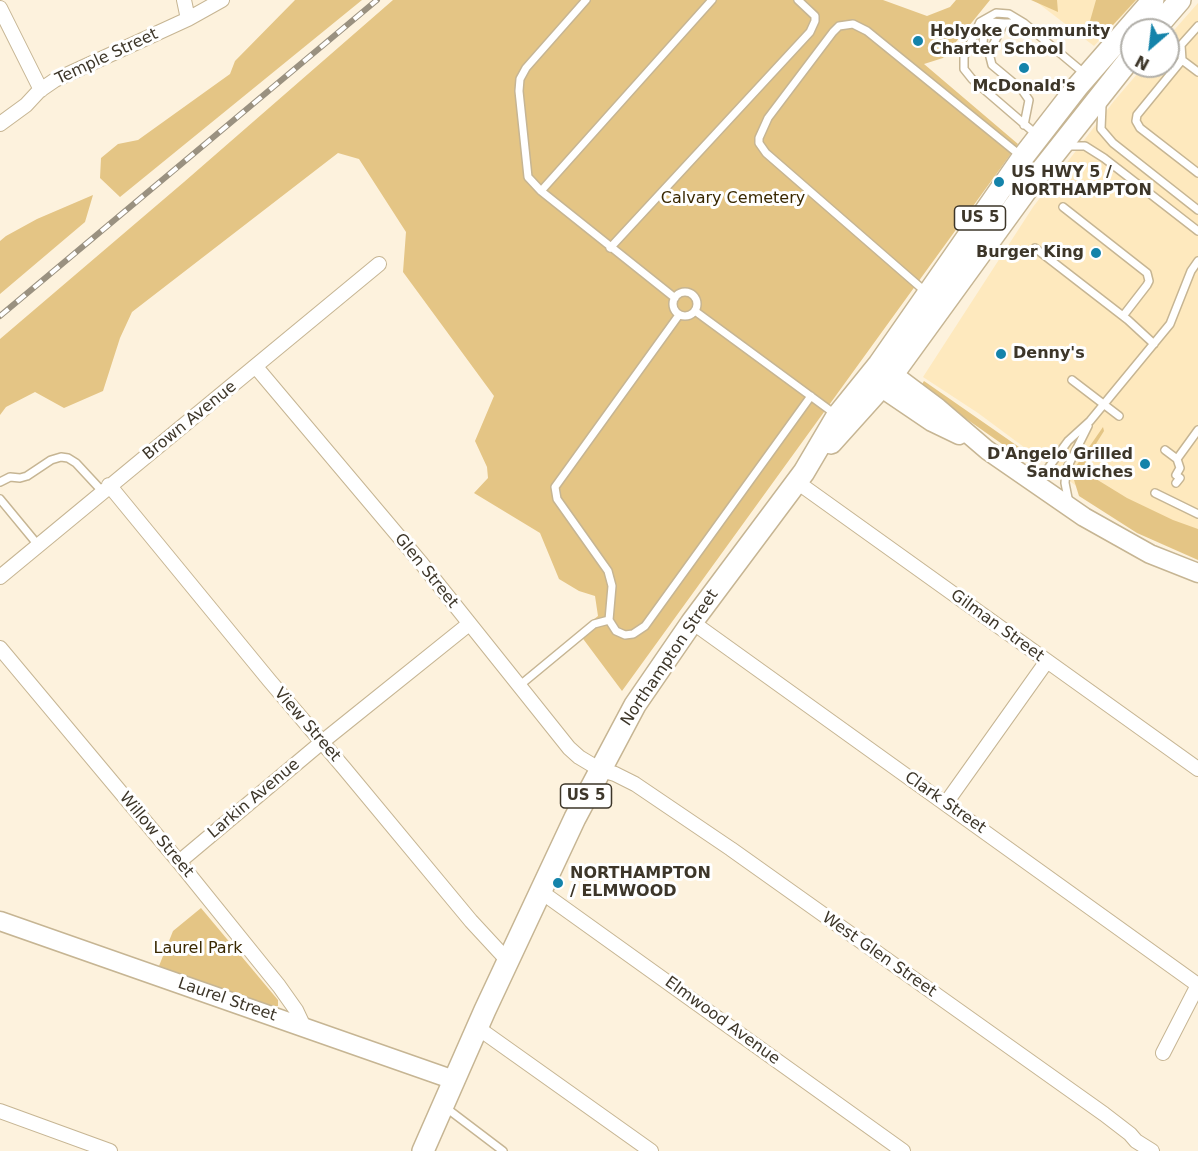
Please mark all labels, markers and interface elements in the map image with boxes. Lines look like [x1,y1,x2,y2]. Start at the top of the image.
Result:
north arrow [1120,18,1180,78]
place label: Holyoke Community Charter School [930,22,1110,60]
street label: Temple Street [53,25,161,89]
marker: Holyoke Community Charter School [911,34,925,48]
text: N [1132,51,1153,74]
marker: McDonald's [1017,61,1031,75]
place label: McDonald's [972,77,1076,97]
place label: US HWY 5 / NORTHAMPTON [1011,163,1152,201]
marker: US HWY 5 / NORTHAMPTON [992,175,1006,189]
park label: Calvary Cemetery [661,189,805,209]
road number: US 5 [954,206,1006,230]
place label: Burger King [976,243,1084,263]
marker: Burger King [1089,246,1103,260]
place label: Denny's [1013,344,1085,364]
marker: Denny's [994,347,1008,361]
street label: Brown Avenue [139,377,241,465]
place label: D'Angelo Grilled Sandwiches [987,445,1133,483]
marker: D'Angelo Grilled Sandwiches [1138,457,1152,471]
street label: Glen Street [390,530,462,612]
street label: Northampton Street [617,586,723,730]
street label: Gilman Street [947,586,1047,666]
street label: View Street [270,684,344,766]
street label: Larkin Avenue [204,755,304,843]
street label: Clark Street [901,768,989,838]
road number: US 5 [560,784,612,808]
street label: Willow Street [115,788,197,882]
place label: NORTHAMPTON / ELMWOOD [570,864,711,902]
marker: NORTHAMPTON / ELMWOOD [551,876,565,890]
street label: West Glen Street [818,908,940,1002]
park label: Laurel Park [153,939,243,959]
street label: Elmwood Avenue [661,973,783,1069]
street label: Laurel Street [175,974,279,1026]

